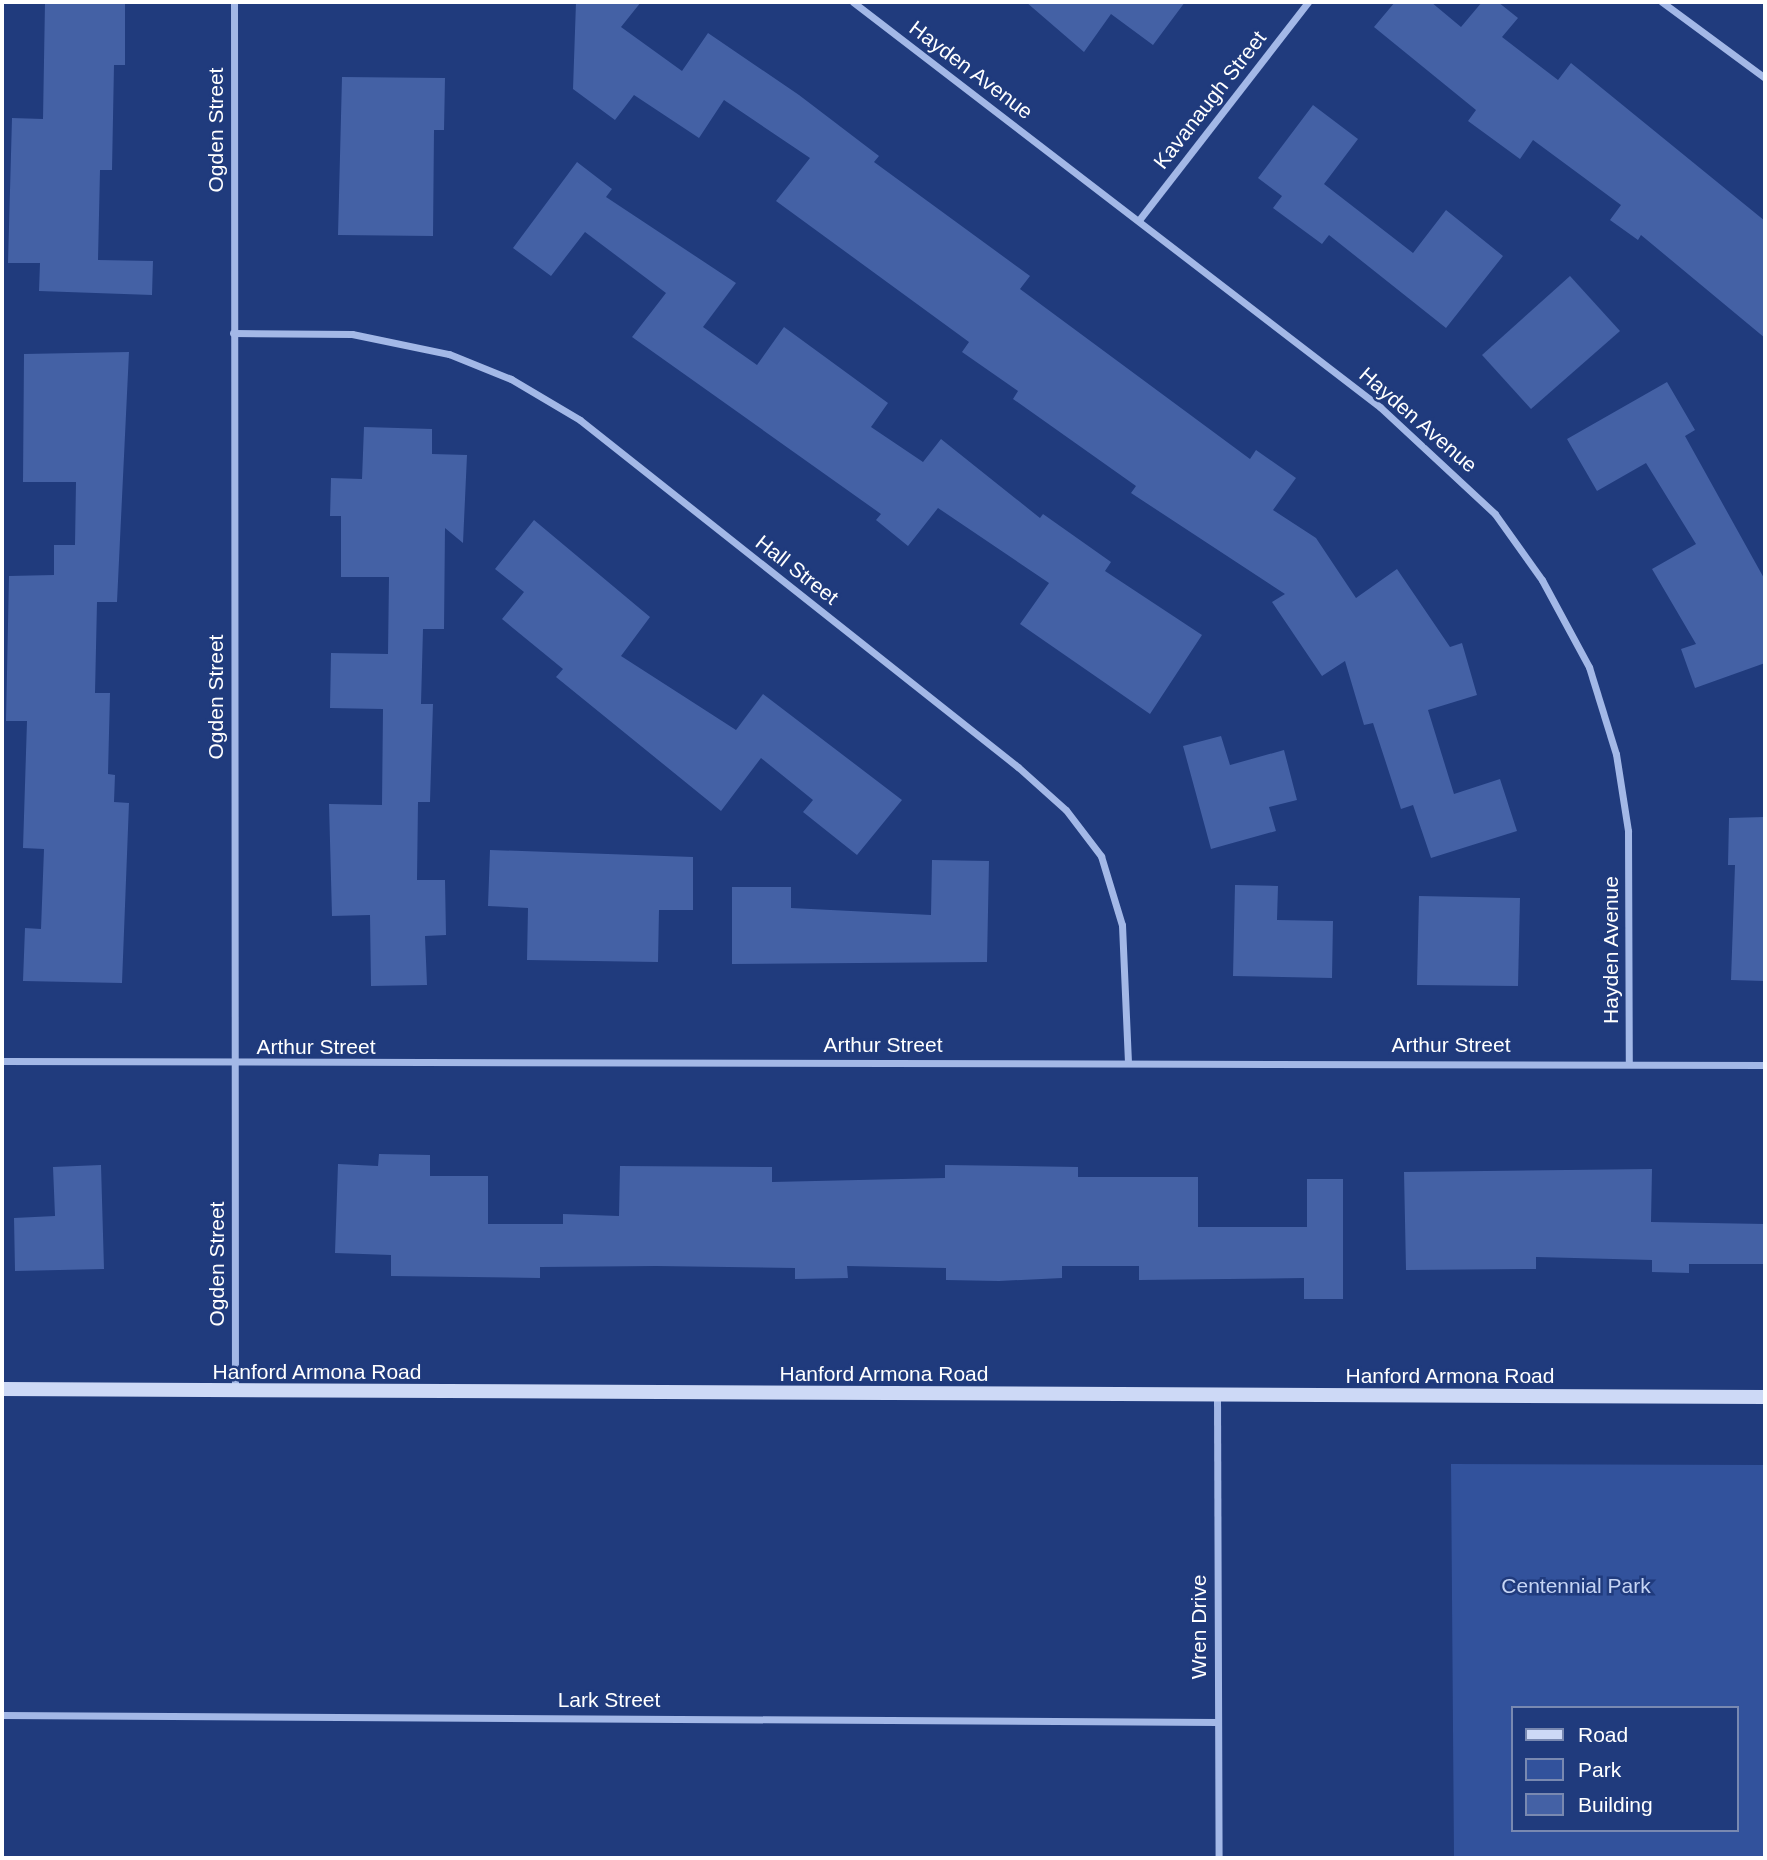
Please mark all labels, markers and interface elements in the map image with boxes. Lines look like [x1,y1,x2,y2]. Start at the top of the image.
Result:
street label: Hayden Avenue [904,15,1038,125]
street label: Kavanaugh Street [1148,26,1272,174]
street label: Ogden Street [203,68,229,192]
street label: Hayden Avenue [1353,362,1483,478]
street label: Hall Street [751,530,843,610]
street label: Ogden Street [203,635,229,759]
street label: Hayden Avenue [1598,875,1624,1025]
street label: Arthur Street [823,1032,943,1058]
street label: Arthur Street [1391,1032,1511,1058]
street label: Arthur Street [256,1034,376,1060]
street label: Ogden Street [204,1202,230,1326]
street label: Hanford Armona Road [212,1359,422,1385]
street label: Hanford Armona Road [779,1361,989,1387]
street label: Hanford Armona Road [1345,1363,1555,1389]
park label: Centennial Park [1501,1573,1651,1599]
street label: Wren Drive [1186,1575,1212,1679]
street label: Lark Street [558,1687,660,1713]
legend [1512,1706,1739,1832]
text: Road [1578,1723,1628,1746]
text: Park [1578,1758,1621,1781]
text: Building [1578,1793,1653,1816]

